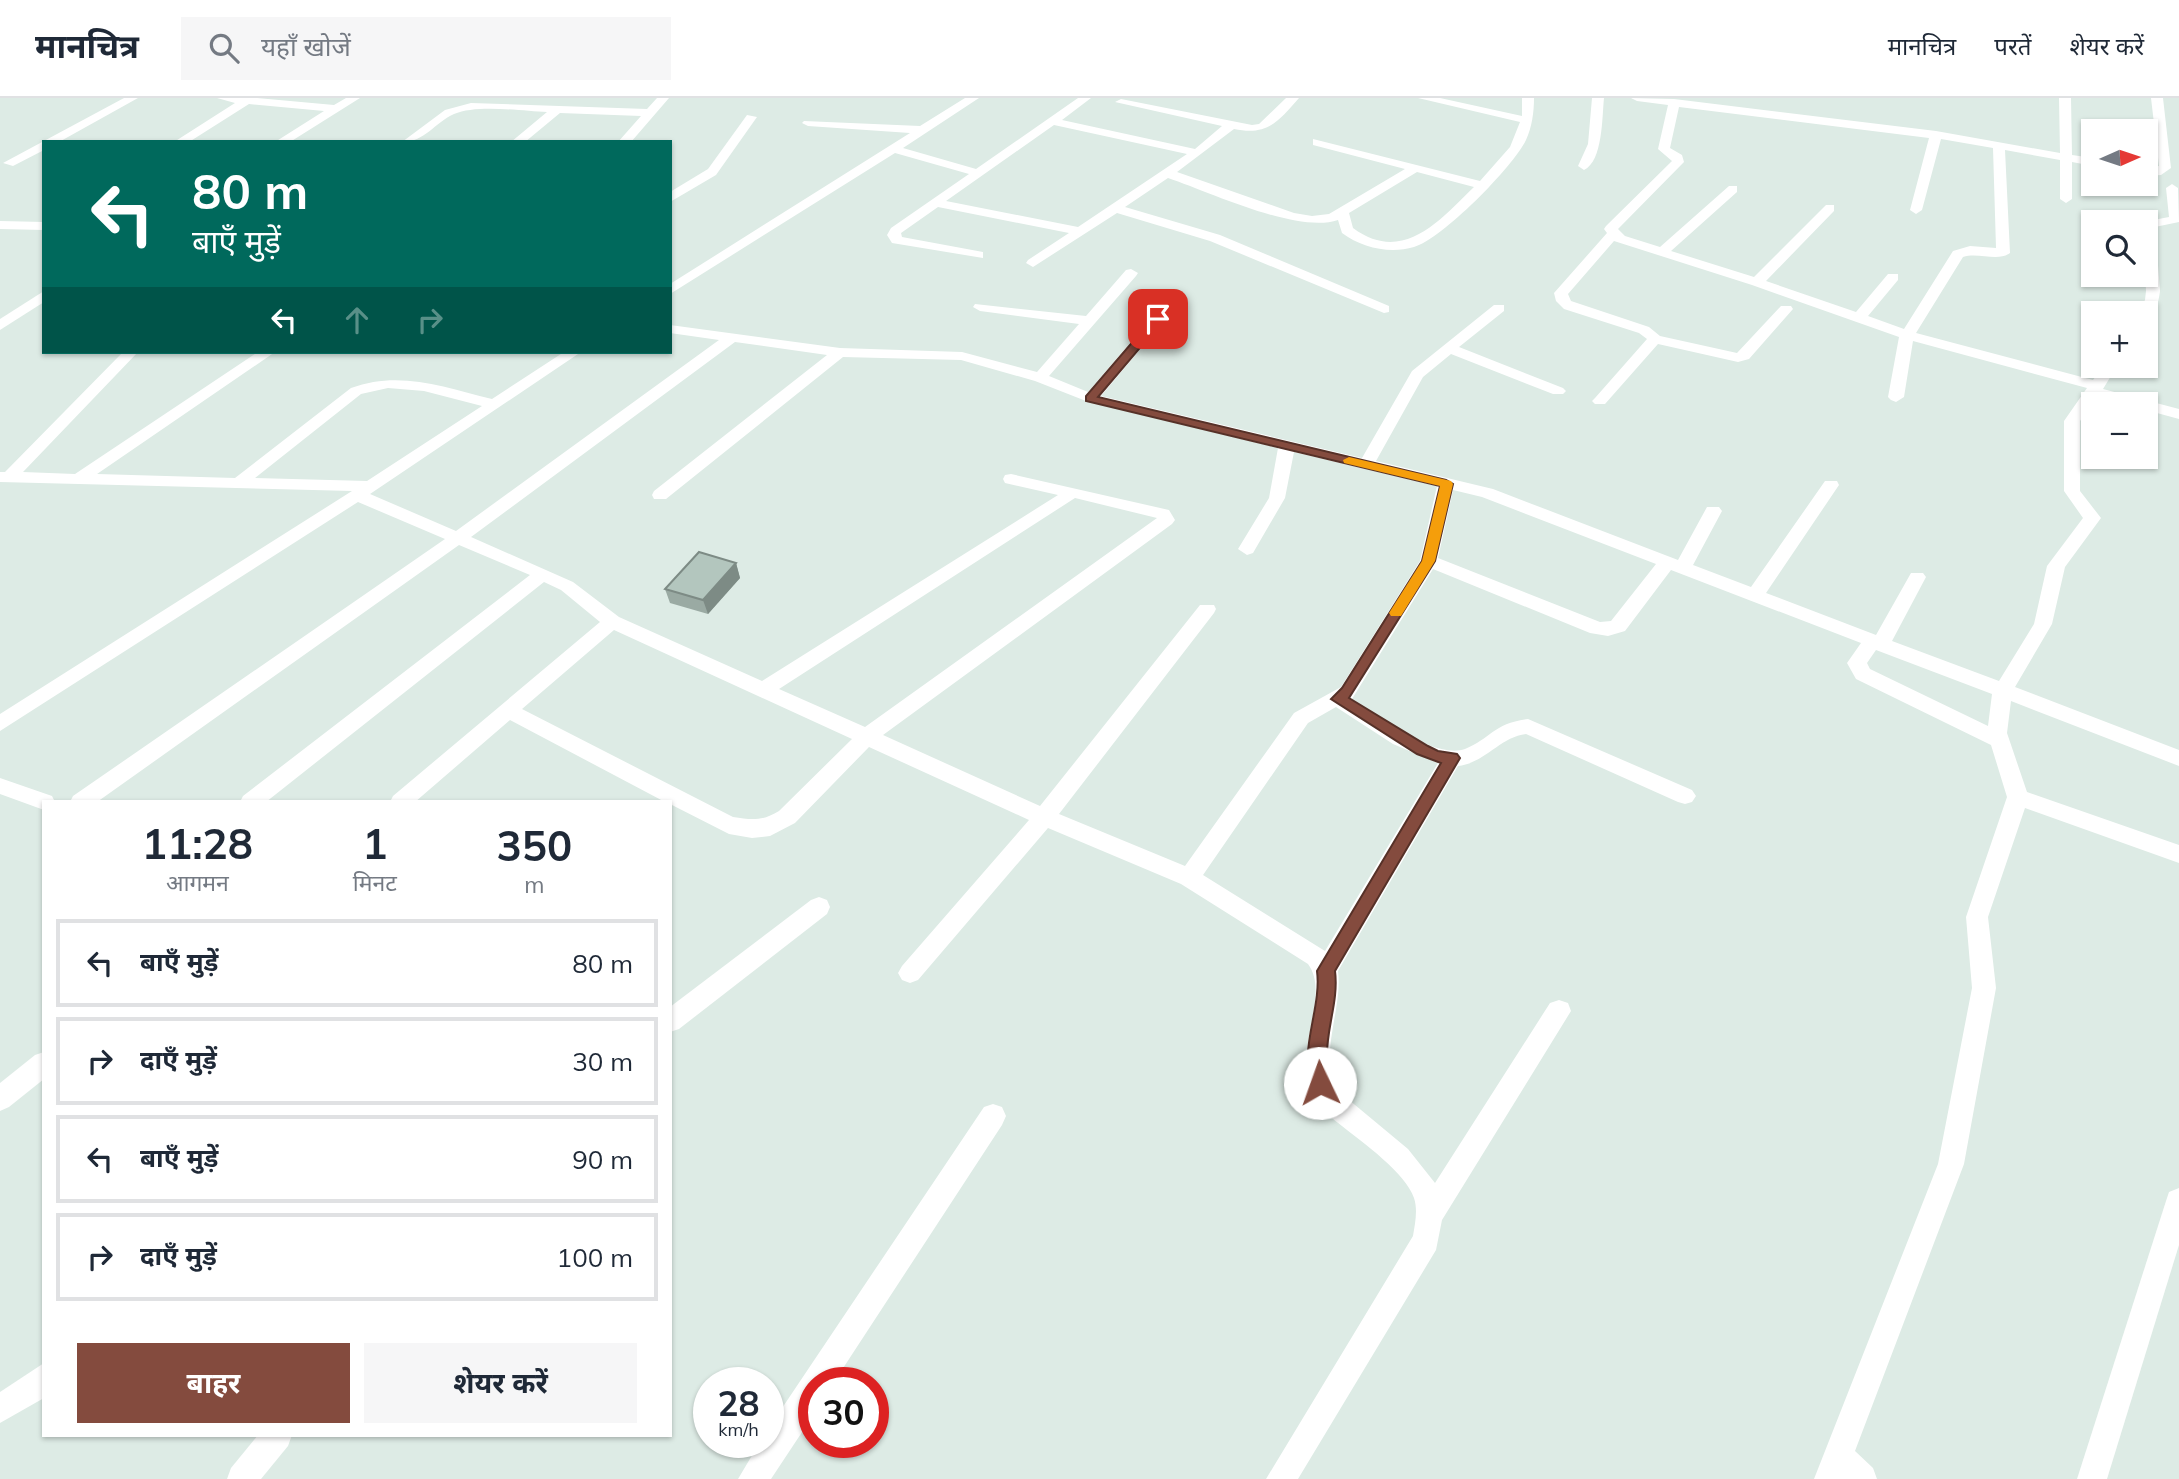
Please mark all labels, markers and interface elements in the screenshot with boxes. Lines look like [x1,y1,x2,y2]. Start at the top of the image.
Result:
search box [181,17,671,80]
text: मानचित्र [35,25,139,66]
icon: search [205,29,243,67]
text: यहाँ खोजें [261,30,351,63]
text: मानचित्र [1888,31,1956,61]
text: परतें [1994,31,2031,61]
text: शेयर करें [2069,31,2144,61]
north arrow [2081,119,2158,196]
map controls [2081,119,2158,469]
text: 80 m [192,160,308,221]
icon: left [77,168,168,259]
button: search [2081,210,2158,287]
text: बाएँ मुड़ें [192,221,281,261]
pin [1128,289,1188,349]
icon: arrive [1139,300,1177,338]
icon: left [265,301,303,339]
icon: ahead [338,301,376,339]
icon: right [411,301,449,339]
button: + [2081,301,2158,378]
button: − [2081,392,2158,469]
text: 11:28 [142,817,253,870]
text: 1 [362,817,387,870]
text: 350 [497,819,572,872]
text: आगमन [166,868,229,897]
text: मिनट [353,868,397,897]
text: m [524,870,545,899]
icon: left [81,944,119,982]
text: बाएँ मुड़ें [140,945,218,978]
text: 80 m [572,947,633,980]
icon: right [81,1042,119,1080]
text: दाएँ मुड़ें [140,1043,217,1076]
text: 30 m [572,1045,633,1078]
position arrow [1283,1046,1357,1120]
icon: left [81,1140,119,1178]
text: बाएँ मुड़ें [140,1141,218,1174]
text: 90 m [572,1143,633,1176]
icon: right [81,1238,119,1276]
text: दाएँ मुड़ें [140,1239,217,1272]
text: 100 m [557,1241,633,1274]
button: बाहर [77,1343,350,1423]
button: शेयर करें [364,1343,637,1423]
speed limit sign: 30 [798,1367,889,1458]
text: 28 [717,1381,760,1425]
text: km/h [718,1418,759,1441]

